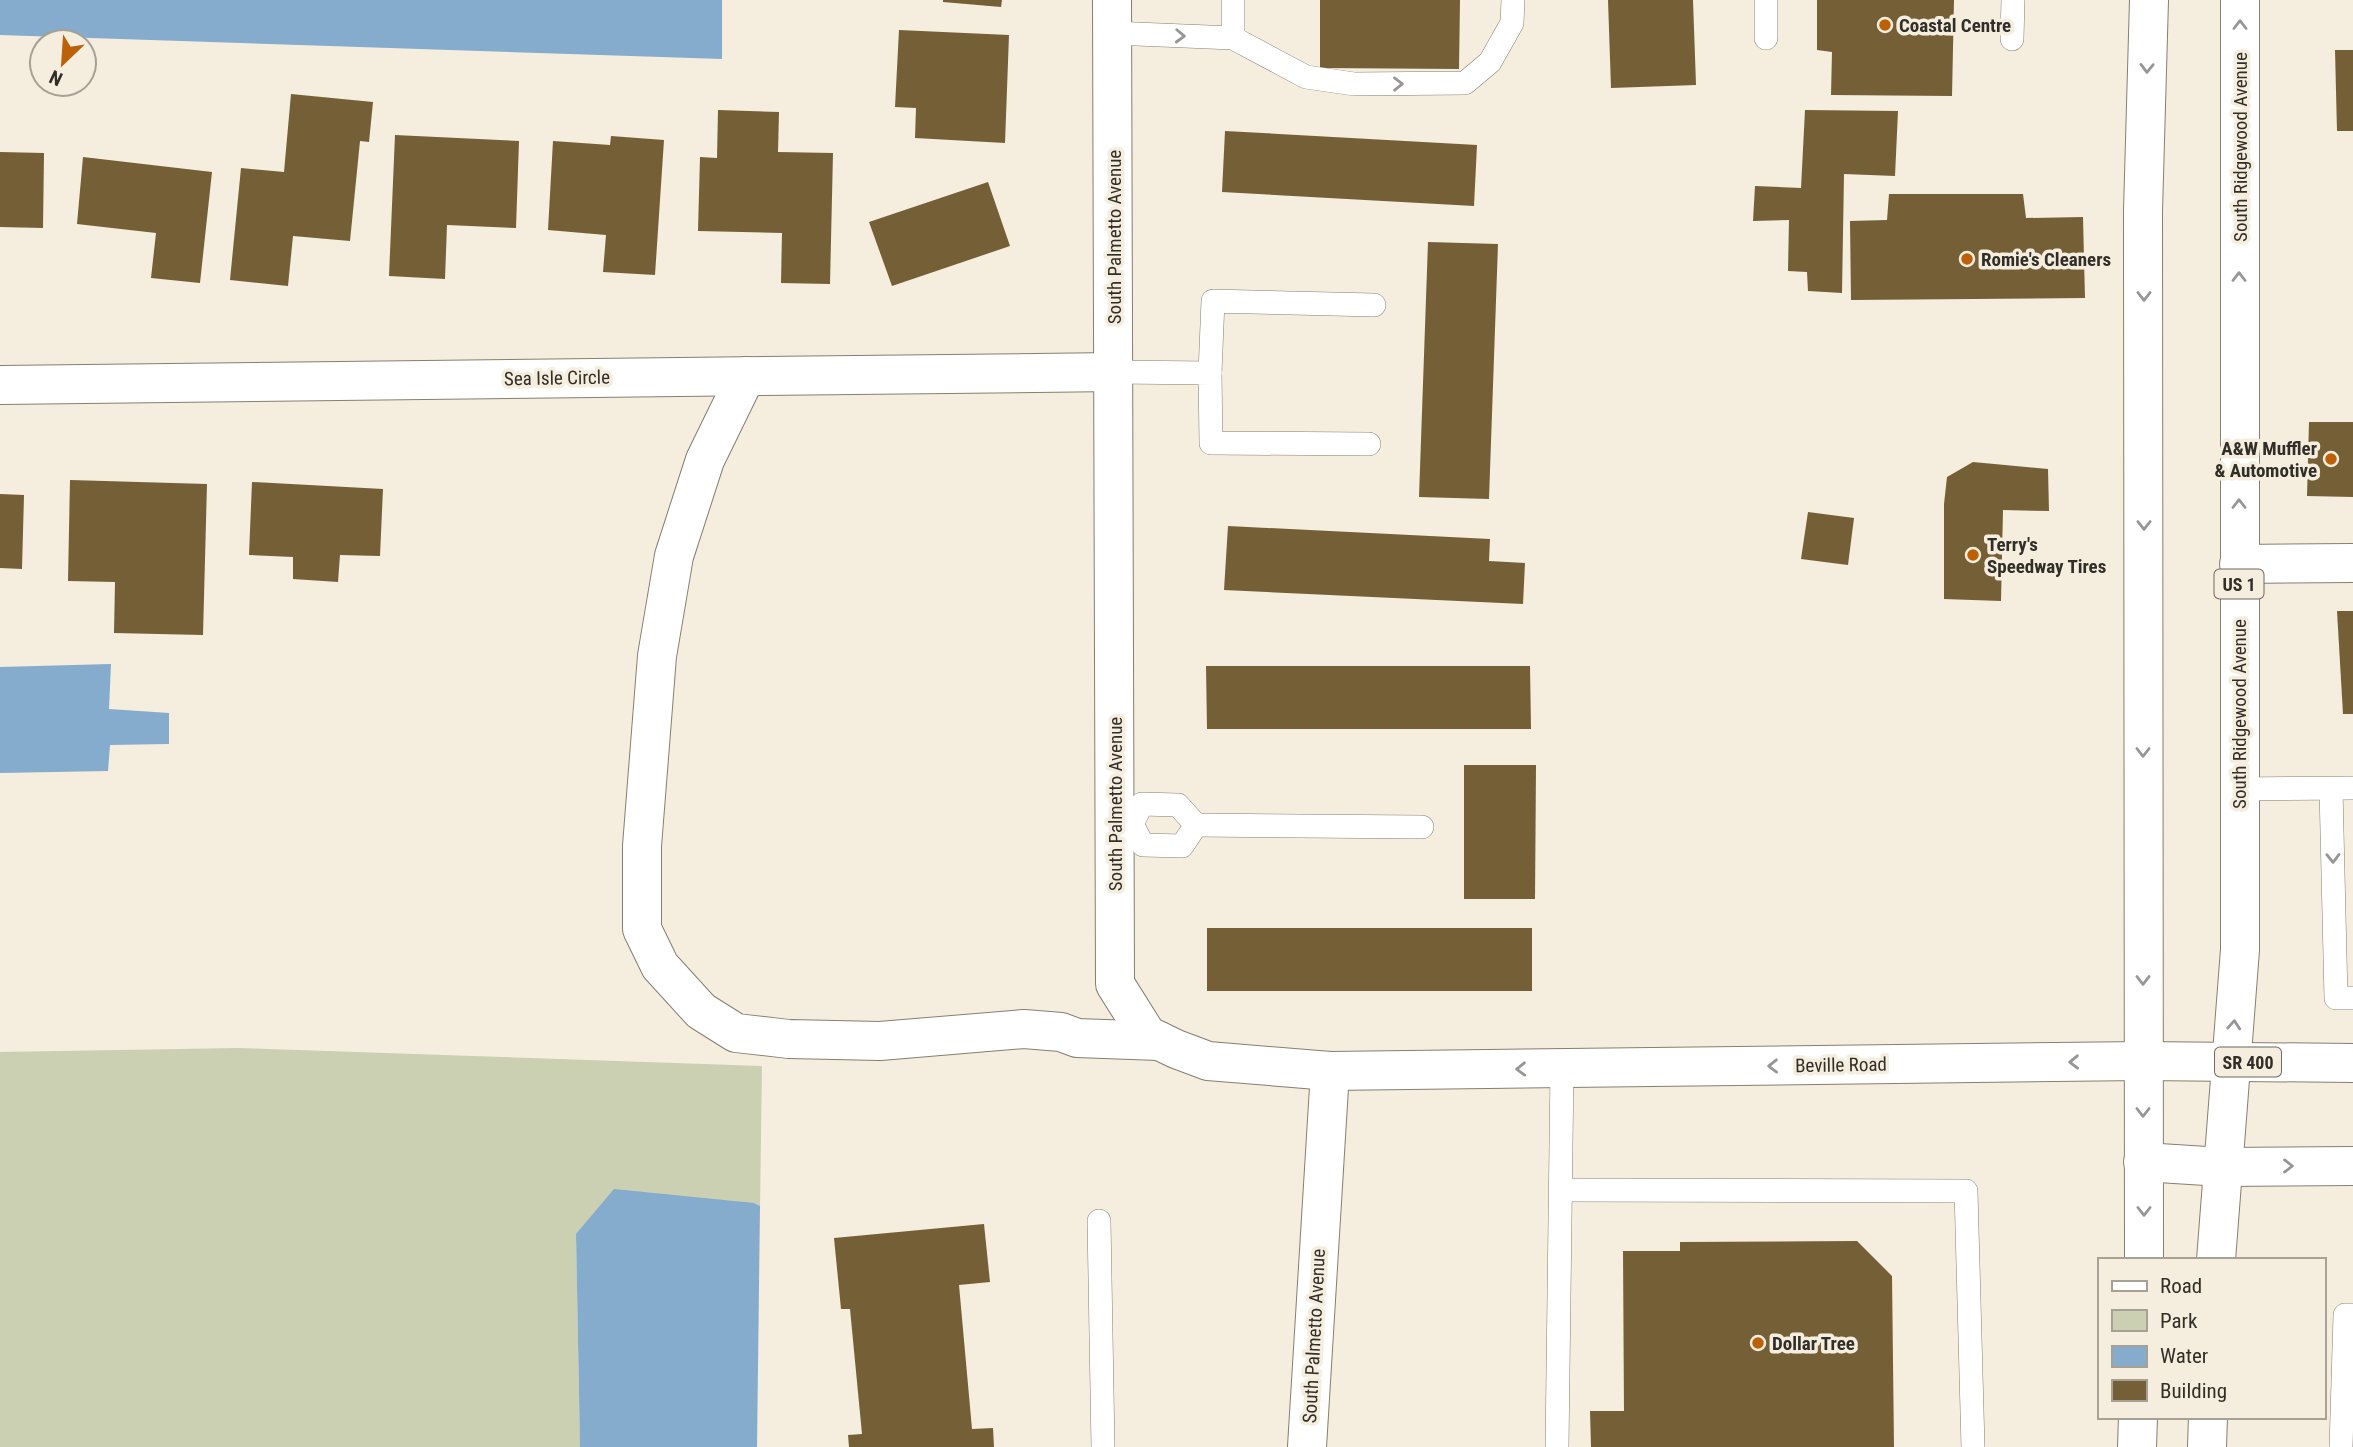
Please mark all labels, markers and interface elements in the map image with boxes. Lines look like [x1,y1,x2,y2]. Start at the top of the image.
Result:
place label: Coastal Centre [1899,14,2011,37]
marker: Coastal Centre [1877,17,1893,33]
one-way arrow [2232,19,2248,29]
north arrow [28,28,98,98]
one-way arrow [1175,29,1186,44]
street label: South Ridgewood Avenue [2229,52,2252,242]
one-way arrow [2139,63,2155,74]
text: N [46,65,66,91]
one-way arrow [1393,76,1404,91]
street label: South Palmetto Avenue [1103,150,1126,324]
place label: Romie's Cleaners [1981,248,2111,271]
marker: Romie's Cleaners [1959,251,1975,267]
one-way arrow [2231,271,2247,281]
one-way arrow [2136,291,2152,301]
street label: Sea Isle Circle [504,366,610,390]
place label: A&W Muffler & Automotive [2214,437,2317,482]
marker: A&W Muffler & Automotive [2323,451,2339,467]
one-way arrow [2231,498,2247,509]
one-way arrow [2136,520,2152,530]
place label: Terry's Speedway Tires [1987,533,2106,578]
marker: Terry's Speedway Tires [1965,547,1981,563]
road number: US 1 [2214,570,2264,598]
street label: South Ridgewood Avenue [2228,619,2251,809]
street label: South Palmetto Avenue [1104,717,1127,891]
one-way arrow [2135,747,2151,758]
one-way arrow [2325,853,2341,863]
one-way arrow [2135,975,2151,985]
one-way arrow [2226,1020,2241,1031]
road number: SR 400 [2215,1048,2281,1077]
street label: Beville Road [1795,1053,1887,1077]
one-way arrow [2069,1054,2079,1070]
one-way arrow [1768,1058,1778,1074]
one-way arrow [1516,1061,1526,1077]
one-way arrow [2135,1107,2151,1117]
one-way arrow [2283,1158,2293,1174]
one-way arrow [2136,1206,2152,1217]
street label: South Palmetto Avenue [1298,1248,1330,1424]
legend [2098,1258,2325,1419]
text: Road [2160,1274,2202,1298]
text: Park [2160,1309,2198,1333]
place label: Dollar Tree [1772,1332,1855,1355]
marker: Dollar Tree [1750,1335,1766,1351]
text: Water [2160,1344,2208,1368]
text: Building [2160,1379,2227,1403]

